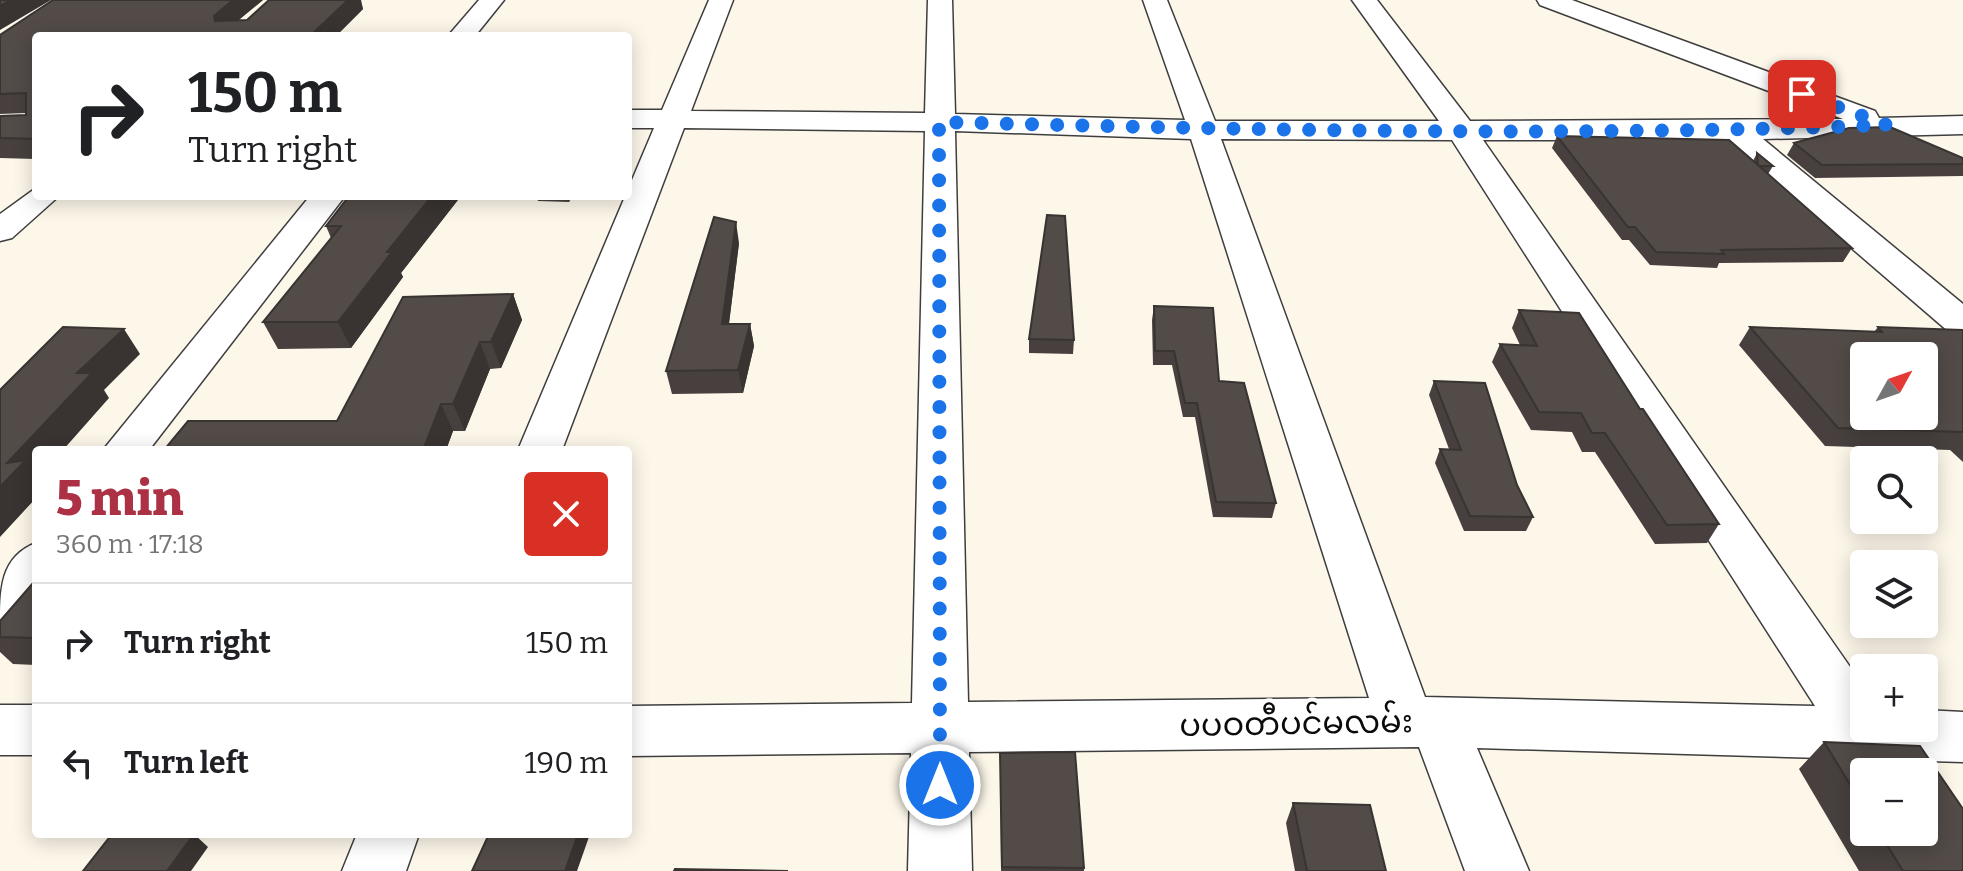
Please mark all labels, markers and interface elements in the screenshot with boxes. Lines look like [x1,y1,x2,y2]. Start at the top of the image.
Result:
text: 150 m [188,60,342,127]
pin [1768,60,1836,128]
icon: right [56,64,160,168]
icon: arrive [1780,72,1824,116]
text: Turn right [188,128,357,172]
north arrow [1850,342,1938,430]
map controls [1850,342,1938,846]
button: search [1850,446,1938,534]
text: 5 min [56,470,183,528]
button: close [524,472,608,556]
text: 360 m · 17:18 [56,529,204,560]
button: layers [1850,550,1938,638]
icon: right [56,621,100,665]
text: Turn right [124,625,271,661]
text: 150 m [526,625,608,661]
button: + [1850,654,1938,742]
street label: ပပဝတီပင်မလမ်း [1179,698,1413,744]
icon: left [56,741,100,785]
position arrow [898,743,982,827]
text: Turn left [124,745,249,781]
text: 190 m [524,745,608,781]
button: − [1850,758,1938,846]

